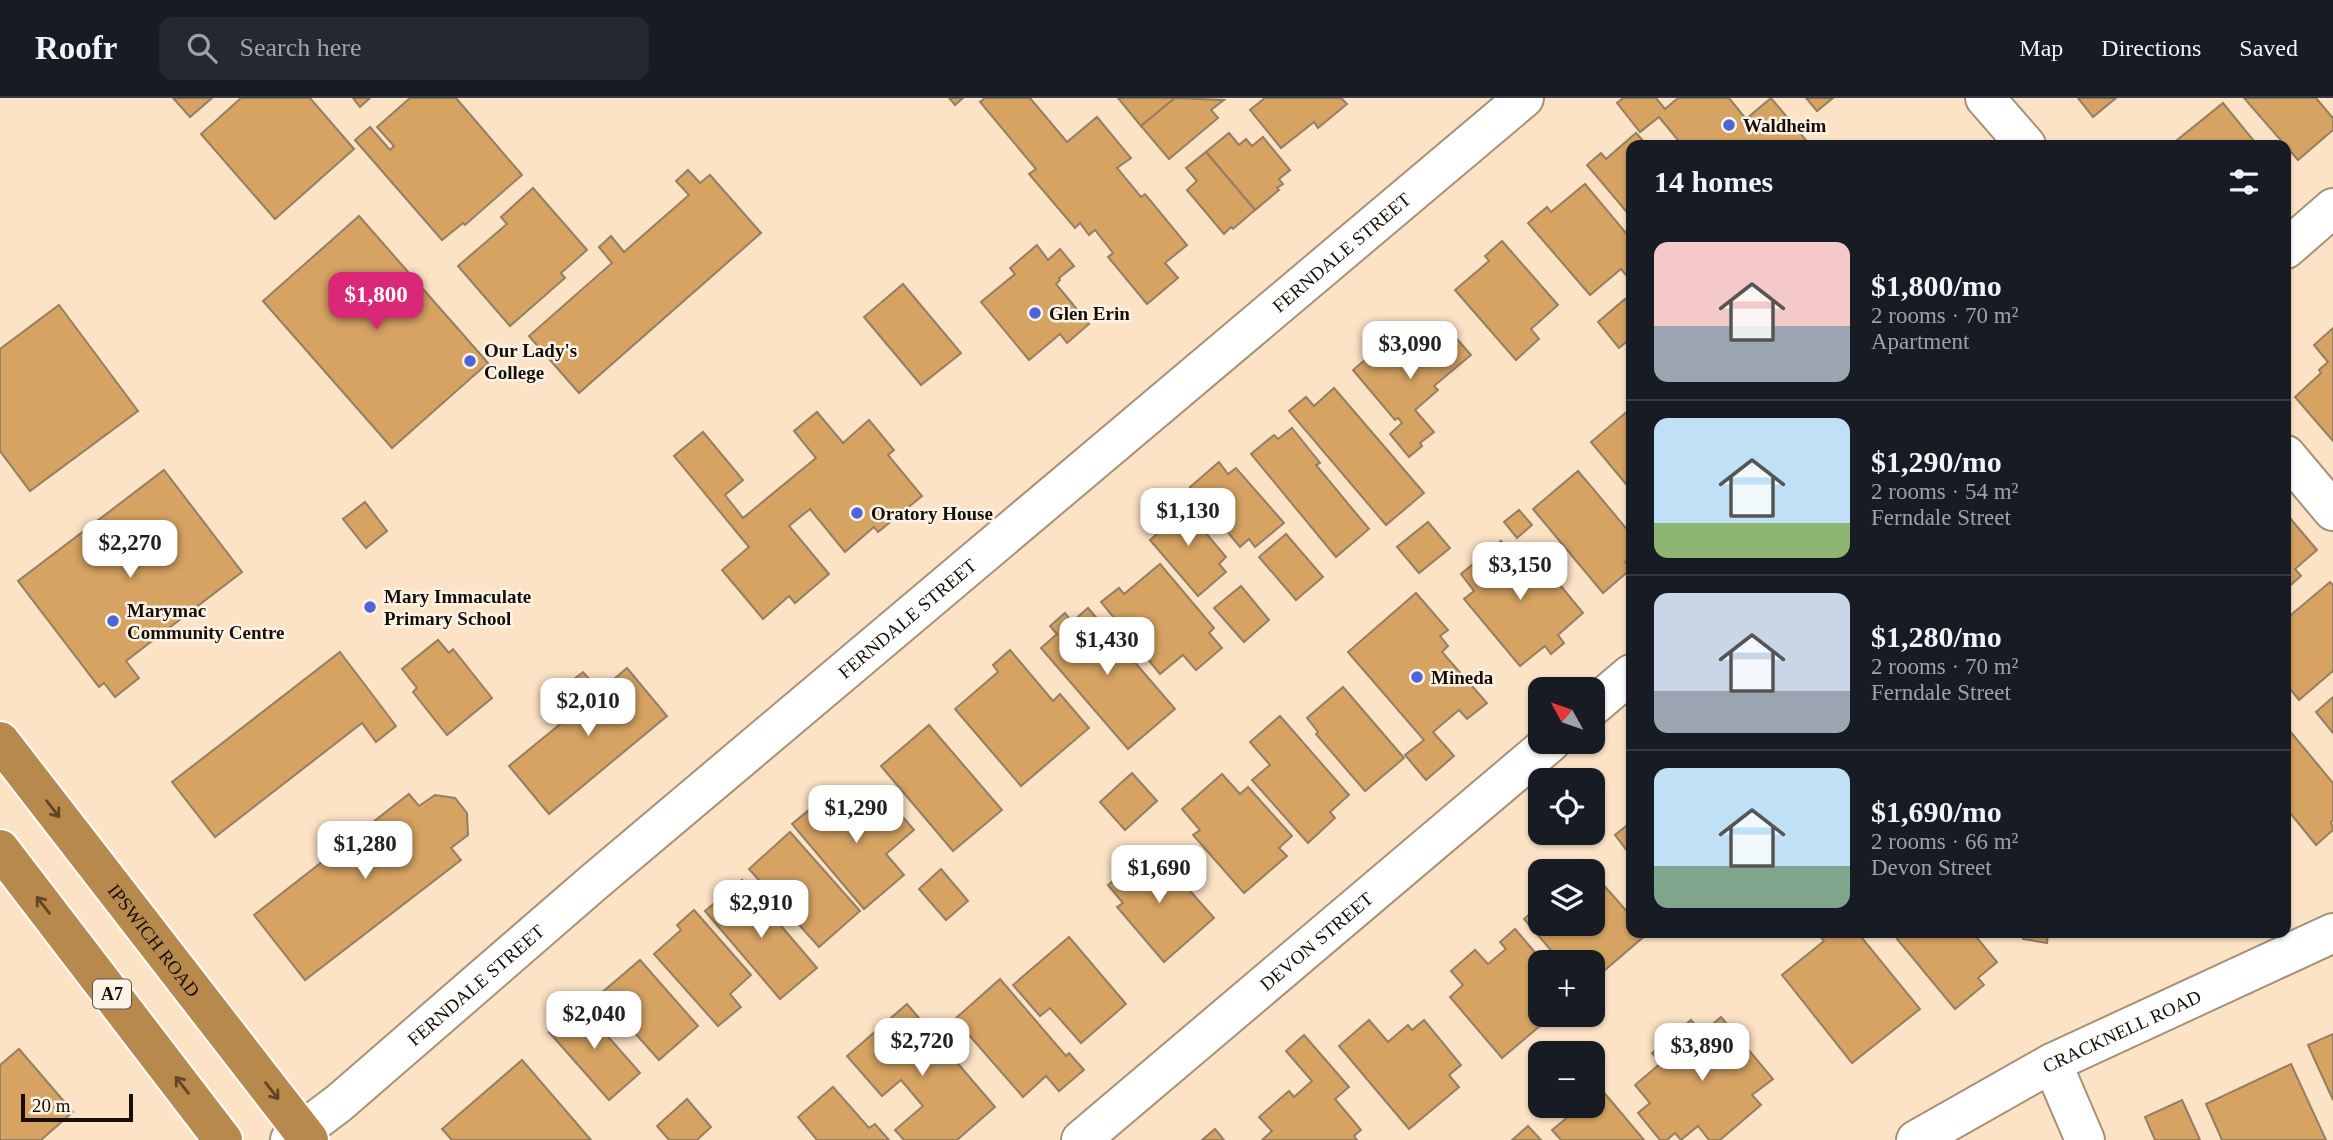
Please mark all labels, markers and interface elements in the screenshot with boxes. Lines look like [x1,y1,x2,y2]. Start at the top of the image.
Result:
search box [159,17,649,80]
icon: search [183,29,221,67]
text: Roofr [35,30,117,66]
text: Search here [239,33,361,62]
text: Map [2019,35,2063,61]
text: Directions [2101,35,2201,61]
text: Saved [2239,35,2298,61]
place label: Waldheim [1743,115,1827,136]
marker: Waldheim [1721,117,1737,133]
icon: filters [2225,163,2263,201]
text: 14 homes [1654,165,1773,198]
street label: FERNDALE STREET [1268,188,1415,317]
text: $1,800/mo [1871,269,2002,302]
icon: home [1710,270,1794,354]
pin: $1,800 [319,272,433,332]
text: $1,800 [344,282,408,307]
place label: Glen Erin [1049,303,1130,324]
text: 2 rooms · 70 m² [1871,303,2018,328]
marker: Glen Erin [1027,305,1043,321]
pin: $3,090 [1353,322,1467,381]
text: Apartment [1871,329,1969,354]
text: $3,090 [1378,331,1442,356]
place label: Our Lady's College [484,340,577,383]
marker: Our Lady's College [462,353,478,369]
text: $1,290/mo [1871,445,2002,478]
icon: home [1710,446,1794,530]
text: 2 rooms · 54 m² [1871,479,2018,504]
pin: $1,130 [1131,489,1245,548]
text: $1,130 [1156,498,1220,523]
place label: Oratory House [871,503,993,524]
marker: Oratory House [849,505,865,521]
text: Ferndale Street [1871,505,2011,530]
pin: $2,270 [73,520,187,580]
text: $2,270 [98,530,162,555]
pin: $3,150 [1463,542,1577,602]
text: $3,150 [1488,552,1552,577]
street label: FERNDALE STREET [834,554,981,683]
place label: Mary Immaculate Primary School [384,586,531,629]
marker: Mary Immaculate Primary School [362,599,378,615]
place label: Marymac Community Centre [127,600,284,643]
marker: Marymac Community Centre [105,613,121,629]
pin: $1,430 [1050,618,1164,677]
text: $1,280/mo [1871,620,2002,653]
icon: home [1710,621,1794,705]
text: $1,430 [1075,627,1139,652]
text: 2 rooms · 70 m² [1871,654,2018,679]
place label: Mineda [1431,667,1494,688]
marker: Mineda [1409,669,1425,685]
north arrow [1528,677,1605,754]
map controls [1528,677,1605,1118]
pin: $2,010 [531,678,645,738]
text: Ferndale Street [1871,680,2011,705]
text: $2,010 [556,688,620,713]
button: locate [1528,768,1605,845]
pin: $1,290 [799,786,913,845]
text: $1,290 [824,795,888,820]
text: $1,690/mo [1871,795,2002,828]
icon: home [1710,796,1794,880]
one-way arrow [46,799,61,818]
pin: $1,280 [308,822,422,881]
text: 2 rooms · 66 m² [1871,829,2018,854]
text: $1,280 [333,831,397,856]
pin: $1,690 [1102,846,1216,905]
text: $1,690 [1127,855,1191,880]
text: Devon Street [1871,855,1992,880]
button: layers [1528,859,1605,936]
street label: IPSWICH ROAD [104,880,204,1001]
pin: $2,910 [704,880,818,940]
street label: DEVON STREET [1256,888,1377,995]
text: $2,910 [729,890,793,915]
one-way arrow [36,896,51,915]
street label: FERNDALE STREET [403,920,549,1050]
button: + [1528,950,1605,1027]
road number: A7 [93,980,131,1009]
street label: CRACKNELL ROAD [2039,986,2204,1077]
pin: $2,040 [537,992,651,1051]
text: $2,040 [562,1001,626,1026]
pin: $2,720 [865,1018,979,1078]
pin: $3,890 [1645,1024,1759,1083]
text: $2,720 [890,1028,954,1053]
text: $3,890 [1670,1033,1734,1058]
button: − [1528,1041,1605,1118]
one-way arrow [174,1077,189,1095]
one-way arrow [265,1082,280,1100]
scale bar [21,1091,133,1123]
text: 20 m [32,1095,71,1116]

